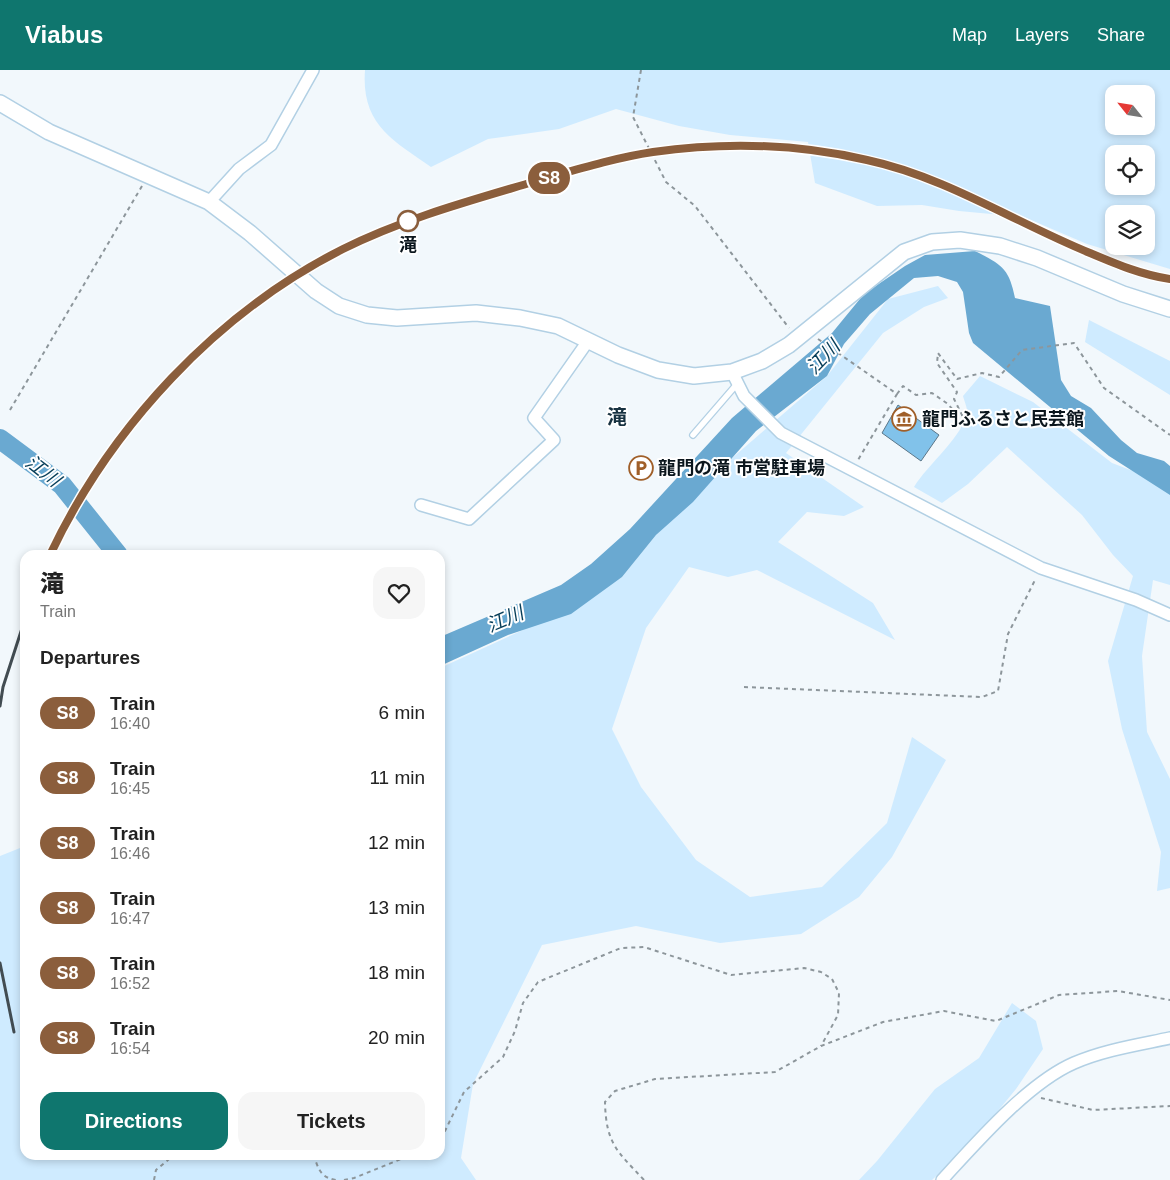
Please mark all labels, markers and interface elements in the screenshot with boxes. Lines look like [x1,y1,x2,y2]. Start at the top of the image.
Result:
text: Viabus [25,21,103,48]
text: Map [952,25,987,45]
text: Layers [1015,25,1069,45]
text: Share [1097,25,1145,45]
north arrow [1105,85,1155,135]
map controls [1105,85,1155,255]
button: locate [1105,145,1155,195]
line badge: S8 [526,162,572,194]
text: S8 [538,168,560,188]
button: layers [1105,205,1155,255]
marker: 滝 [397,210,419,232]
place label: 滝 [399,235,417,255]
water label: 江川 [802,335,845,378]
district label: 滝 [607,406,627,428]
museum icon: 龍門ふるさと民芸館 [891,406,917,432]
place label: 龍門ふるさと民芸館 [922,409,1084,429]
water label: 江川 [22,451,66,492]
parking icon: 龍門の滝 市営駐車場 [628,455,654,481]
place label: 龍門の滝 市営駐車場 [658,458,825,478]
button: heart [373,567,425,619]
text: 滝 [40,570,64,597]
water label: 江川 [483,601,528,636]
text: Train [40,603,76,620]
text: Departures [40,647,140,668]
text: Train [110,693,155,714]
text: 6 min [379,702,425,723]
text: S8 [56,703,79,723]
text: 16:40 [110,715,150,732]
text: Train [110,758,155,779]
text: 11 min [369,767,425,788]
text: S8 [56,768,79,788]
text: 16:45 [110,780,150,797]
text: Train [110,823,155,844]
text: 12 min [368,832,425,853]
text: S8 [56,833,79,853]
text: 16:46 [110,845,150,862]
text: Train [110,888,155,909]
text: 13 min [368,897,425,918]
text: S8 [56,898,79,918]
text: 16:47 [110,910,150,927]
text: Train [110,953,155,974]
text: 18 min [368,962,425,983]
text: S8 [56,963,79,983]
text: 16:52 [110,975,150,992]
text: Train [110,1018,155,1039]
text: 20 min [368,1027,425,1048]
text: S8 [56,1028,79,1048]
text: 16:54 [110,1040,150,1057]
button: Directions [40,1092,228,1150]
button: Tickets [238,1092,425,1150]

